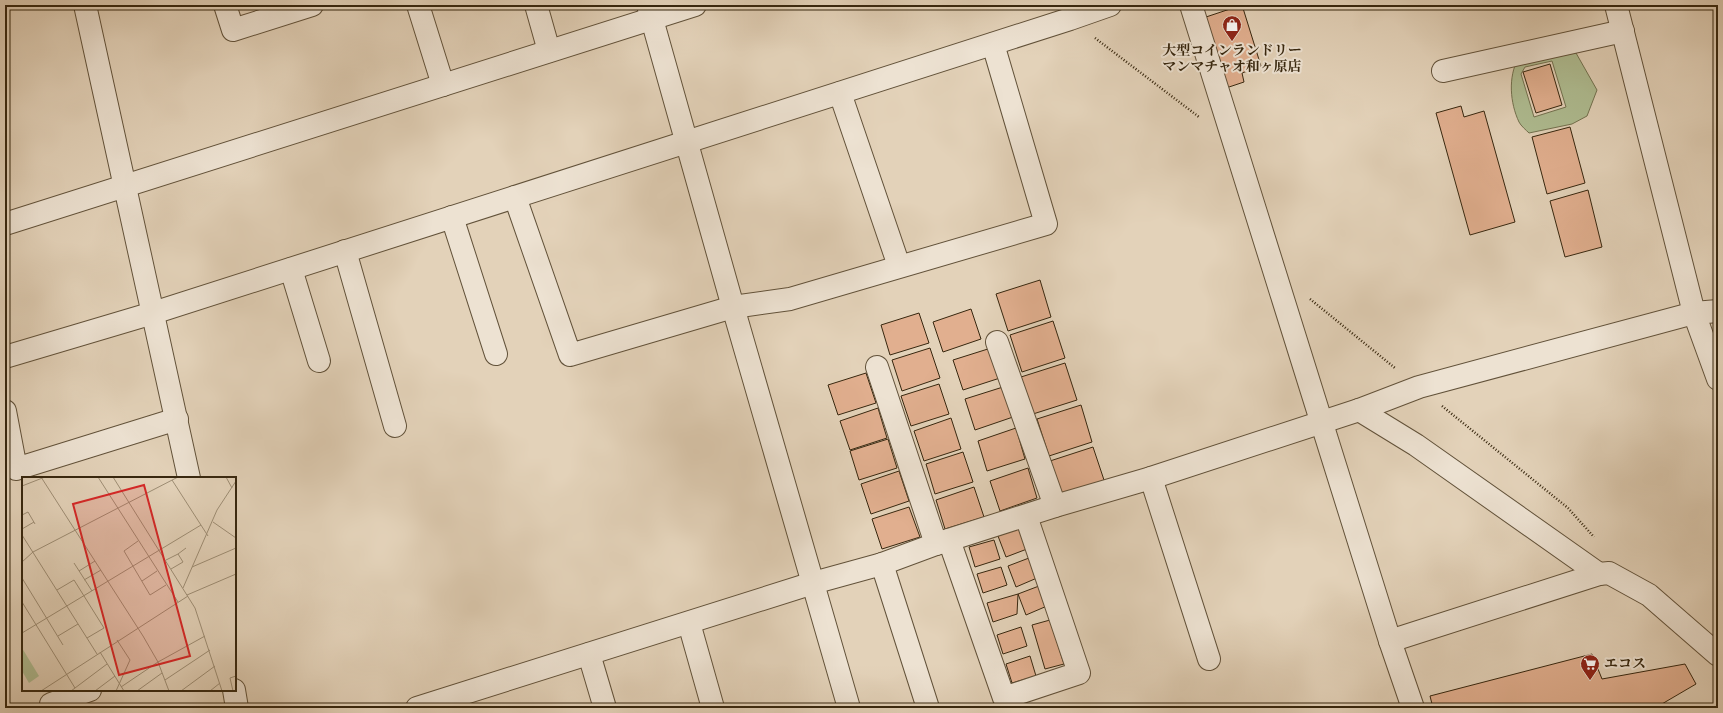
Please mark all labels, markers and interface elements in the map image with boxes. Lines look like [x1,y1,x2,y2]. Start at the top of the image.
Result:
shop icon: 大型コインランドリー マンマチャオ和ヶ原店 [1221,14,1243,42]
place label: 大型コインランドリー マンマチャオ和ヶ原店 [1162,42,1302,76]
inset map [22,477,236,691]
supermarket icon: エコス [1579,653,1601,681]
place label: エコス [1604,655,1646,673]

